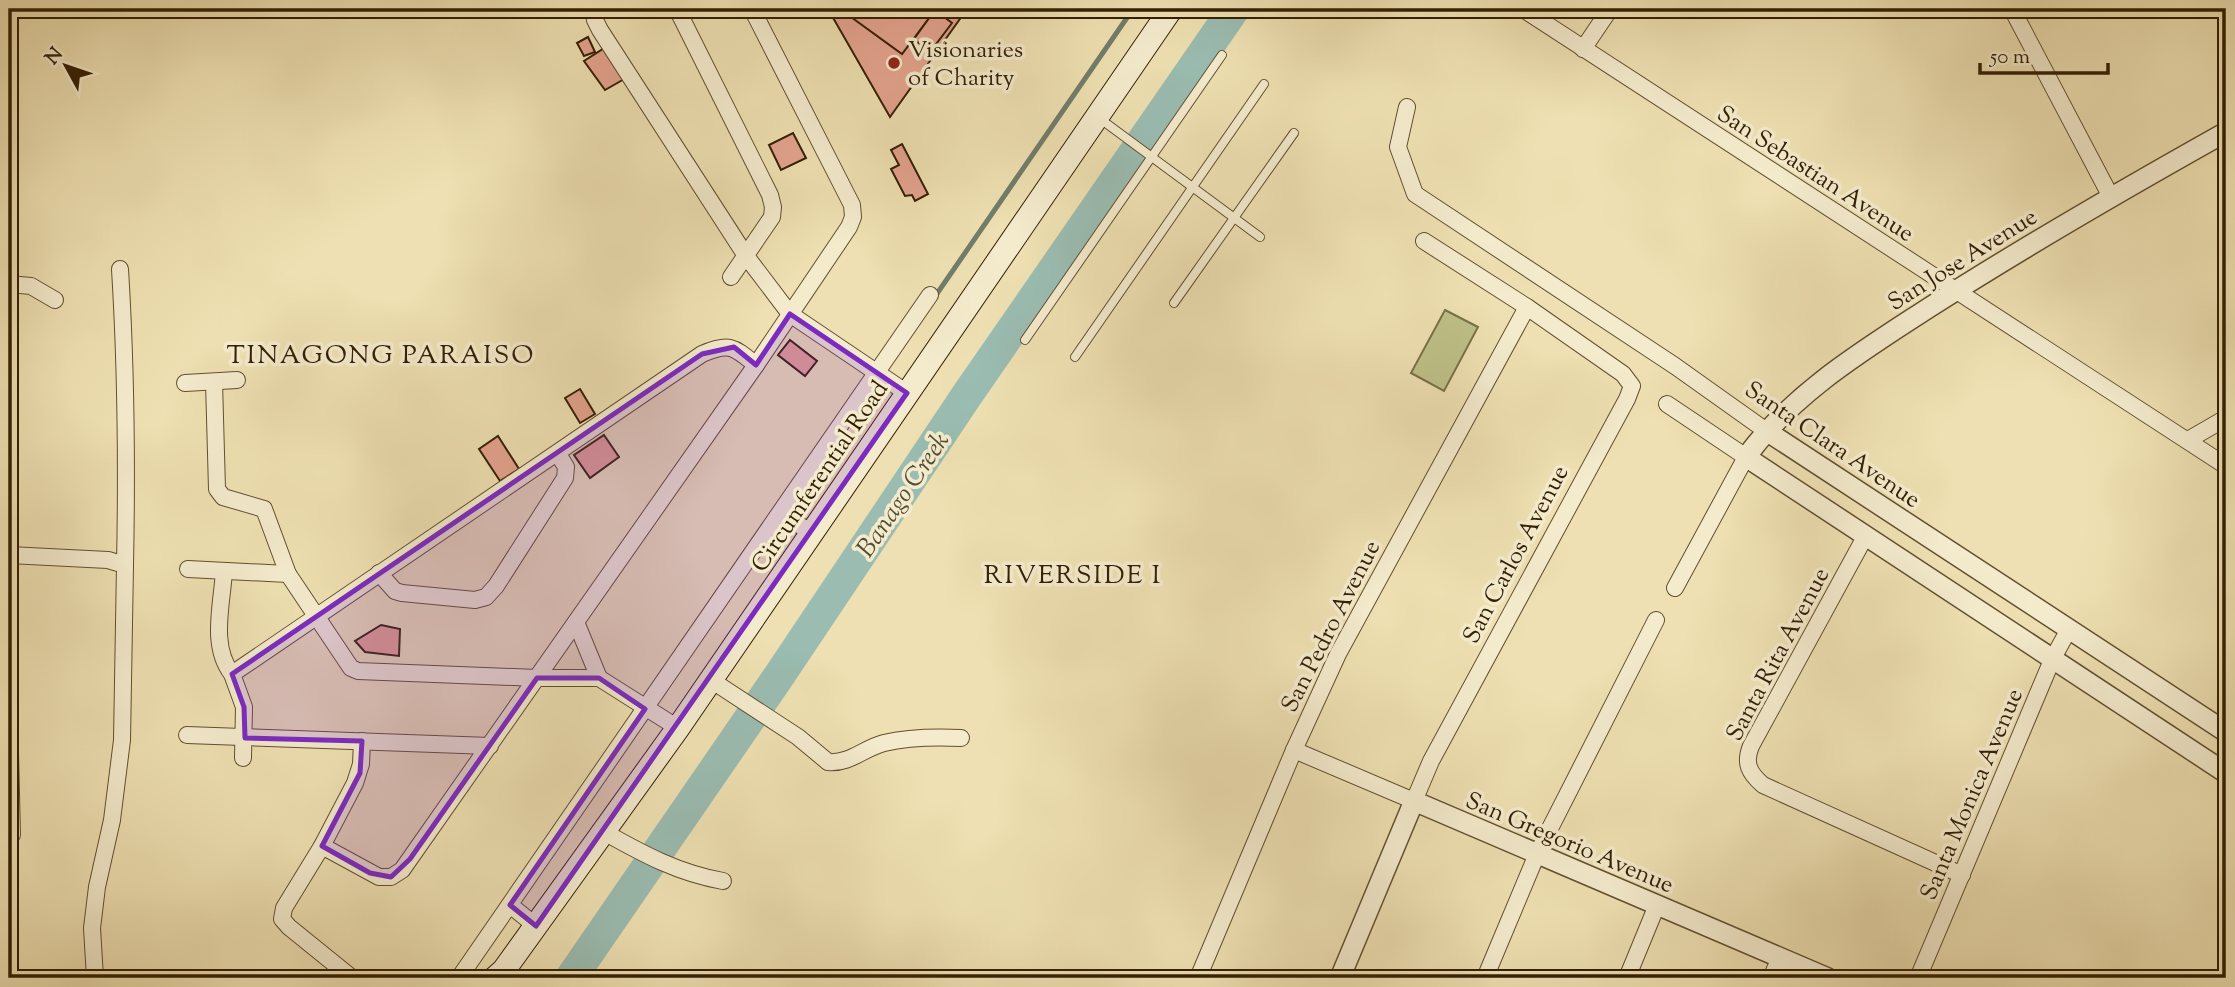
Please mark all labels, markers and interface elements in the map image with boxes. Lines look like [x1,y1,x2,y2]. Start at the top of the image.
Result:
north arrow [32,32,102,102]
scale bar [1980,32,2107,76]
place label: Visionaries of Charity [908,34,1023,96]
text: N [40,42,70,71]
text: 50 m [1989,43,2030,73]
marker: Visionaries of Charity [886,55,902,71]
street label: San Sebastian Avenue [1710,98,1920,251]
street label: San Jose Avenue [1882,201,2044,320]
district label: TINAGONG PARAISO [226,338,536,375]
street label: Circumferential Road [744,374,898,580]
street label: Santa Clara Avenue [1737,374,1927,517]
water label: Banago Creek [849,425,960,565]
street label: San Carlos Avenue [1455,460,1578,650]
street label: San Pedro Avenue [1274,535,1390,719]
district label: RIVERSIDE I [984,558,1162,595]
street label: Santa Rita Avenue [1719,562,1839,748]
street label: Santa Monica Avenue [1913,684,2033,906]
street label: San Gregorio Avenue [1460,785,1679,903]

